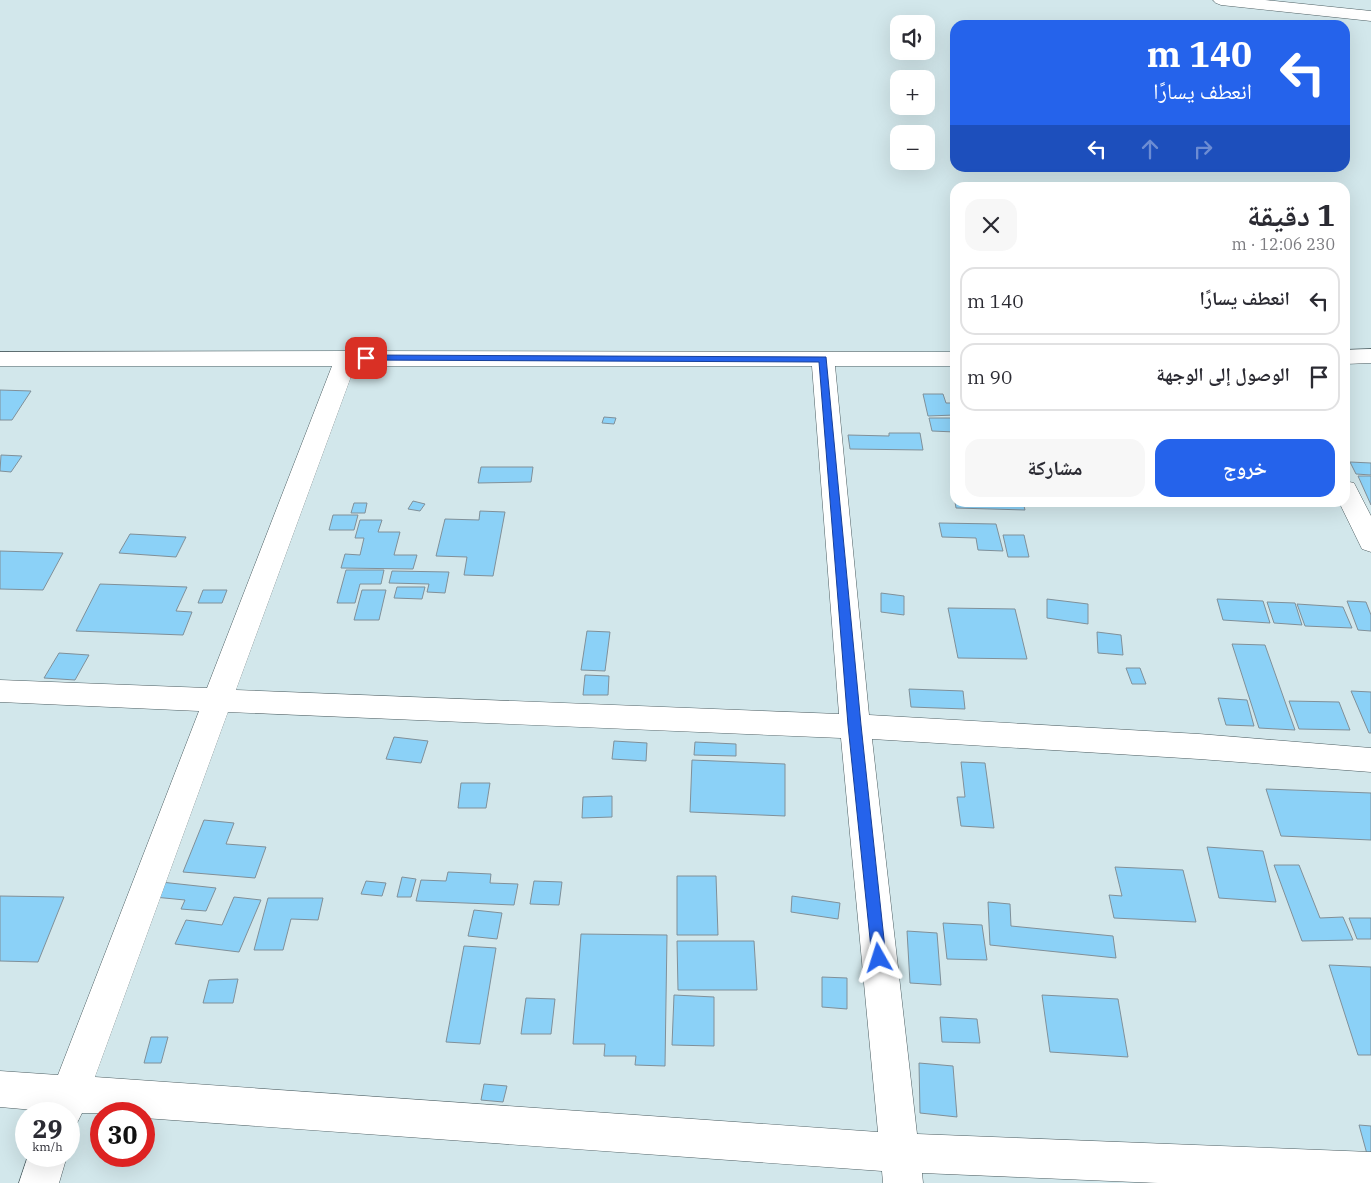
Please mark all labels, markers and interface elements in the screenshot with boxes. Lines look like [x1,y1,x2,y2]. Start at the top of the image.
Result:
map controls [890,15,935,170]
button: sound [890,15,935,60]
text: 140 m [1147,31,1252,77]
icon: left [1270,40,1335,105]
button: + [890,70,935,115]
text: انعطف يسارًا [1153,76,1252,105]
button: − [890,125,935,170]
icon: left [1083,135,1111,163]
icon: ahead [1136,135,1164,163]
icon: right [1189,135,1217,163]
text: 1 دقيقة [1247,195,1335,234]
button: close [965,199,1017,251]
text: 230 m · 12:06 [1232,234,1335,254]
text: انعطف يسارًا [1199,286,1290,310]
icon: left [1305,287,1333,315]
text: 140 m [967,289,1024,313]
pin [345,337,387,379]
icon: arrive [352,344,380,372]
text: الوصول إلى الوجهة [1156,362,1290,386]
icon: arrive [1305,363,1333,391]
text: 90 m [967,365,1012,389]
button: مشاركة [965,439,1145,497]
button: خروج [1155,439,1335,497]
position arrow [852,931,904,983]
speed limit sign: 30 [90,1102,155,1167]
text: 29 [32,1112,63,1145]
text: km/h [32,1139,63,1154]

